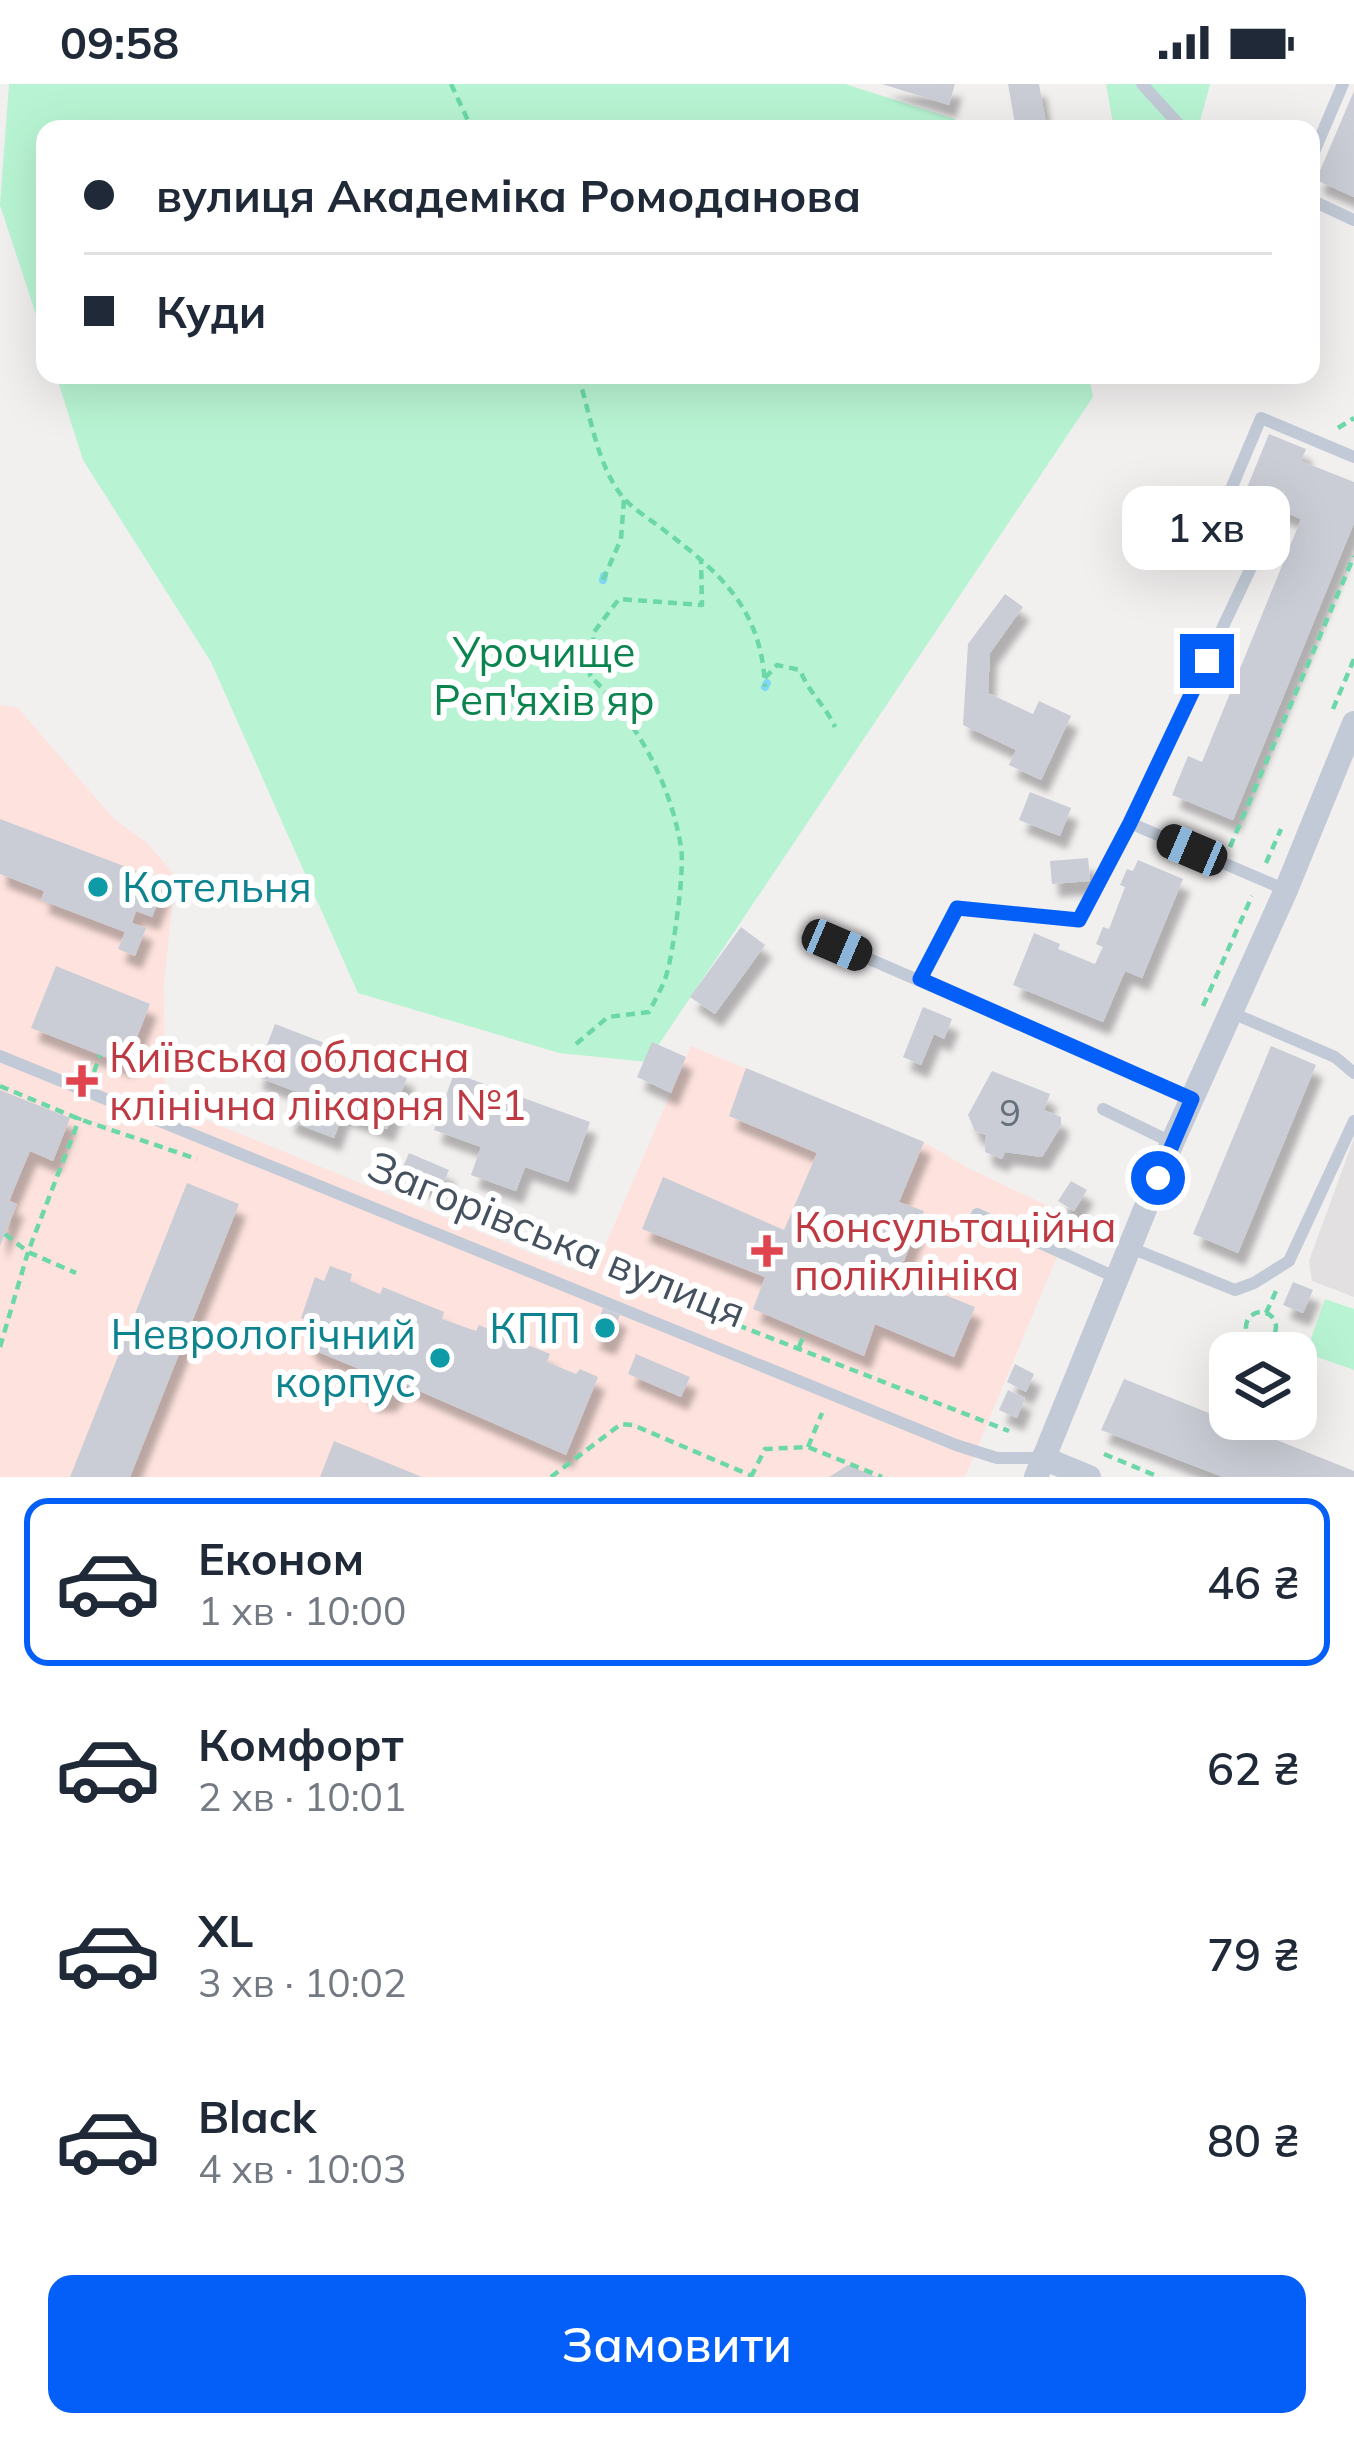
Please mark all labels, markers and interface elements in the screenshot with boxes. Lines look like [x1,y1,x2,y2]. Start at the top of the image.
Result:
text: 09:58 [60,14,179,70]
text: вулиця Академіка Ромоданова [156,167,861,223]
text: Куди [156,283,266,339]
callout: 1 хв [1123,487,1291,571]
text: 1 хв [1167,503,1245,552]
park label: Урочище Реп'яхів яр [433,625,655,726]
route end [1180,634,1234,688]
car [1152,819,1232,881]
place label: Котельня [122,860,312,913]
marker: Котельня [85,874,111,900]
car [797,914,877,976]
place label: Київська обласна клінічна лікарня №1 [109,1030,526,1131]
marker: Київська обласна клінічна лікарня №1 [66,1065,98,1097]
house number: 9 [999,1090,1021,1135]
street label: Загорівська вулиця [361,1139,754,1338]
route start [1131,1151,1185,1205]
place label: Консультаційна поліклініка [794,1200,1117,1301]
marker: Консультаційна поліклініка [751,1235,783,1267]
place label: КПП [489,1301,581,1354]
place label: Неврологічний корпус [111,1307,416,1408]
marker: КПП [592,1315,618,1341]
map controls [1209,1332,1317,1440]
button: layers [1209,1332,1317,1440]
marker: Неврологічний корпус [427,1345,453,1371]
icon: car [54,1528,162,1636]
text: Економ [198,1530,364,1586]
text: 46 ₴ [1207,1554,1300,1610]
text: 1 хв · 10:00 [198,1586,406,1635]
icon: car [54,1714,162,1822]
text: Комфорт [198,1716,404,1772]
text: 62 ₴ [1207,1740,1300,1796]
text: 2 хв · 10:01 [198,1772,406,1821]
icon: car [54,1900,162,2008]
text: XL [198,1902,253,1958]
text: 79 ₴ [1207,1926,1300,1982]
text: 3 хв · 10:02 [198,1958,406,2007]
icon: car [54,2086,162,2194]
text: Black [198,2088,316,2144]
text: 80 ₴ [1207,2112,1300,2168]
text: 4 хв · 10:03 [198,2144,406,2193]
button: Замовити [48,2275,1306,2413]

